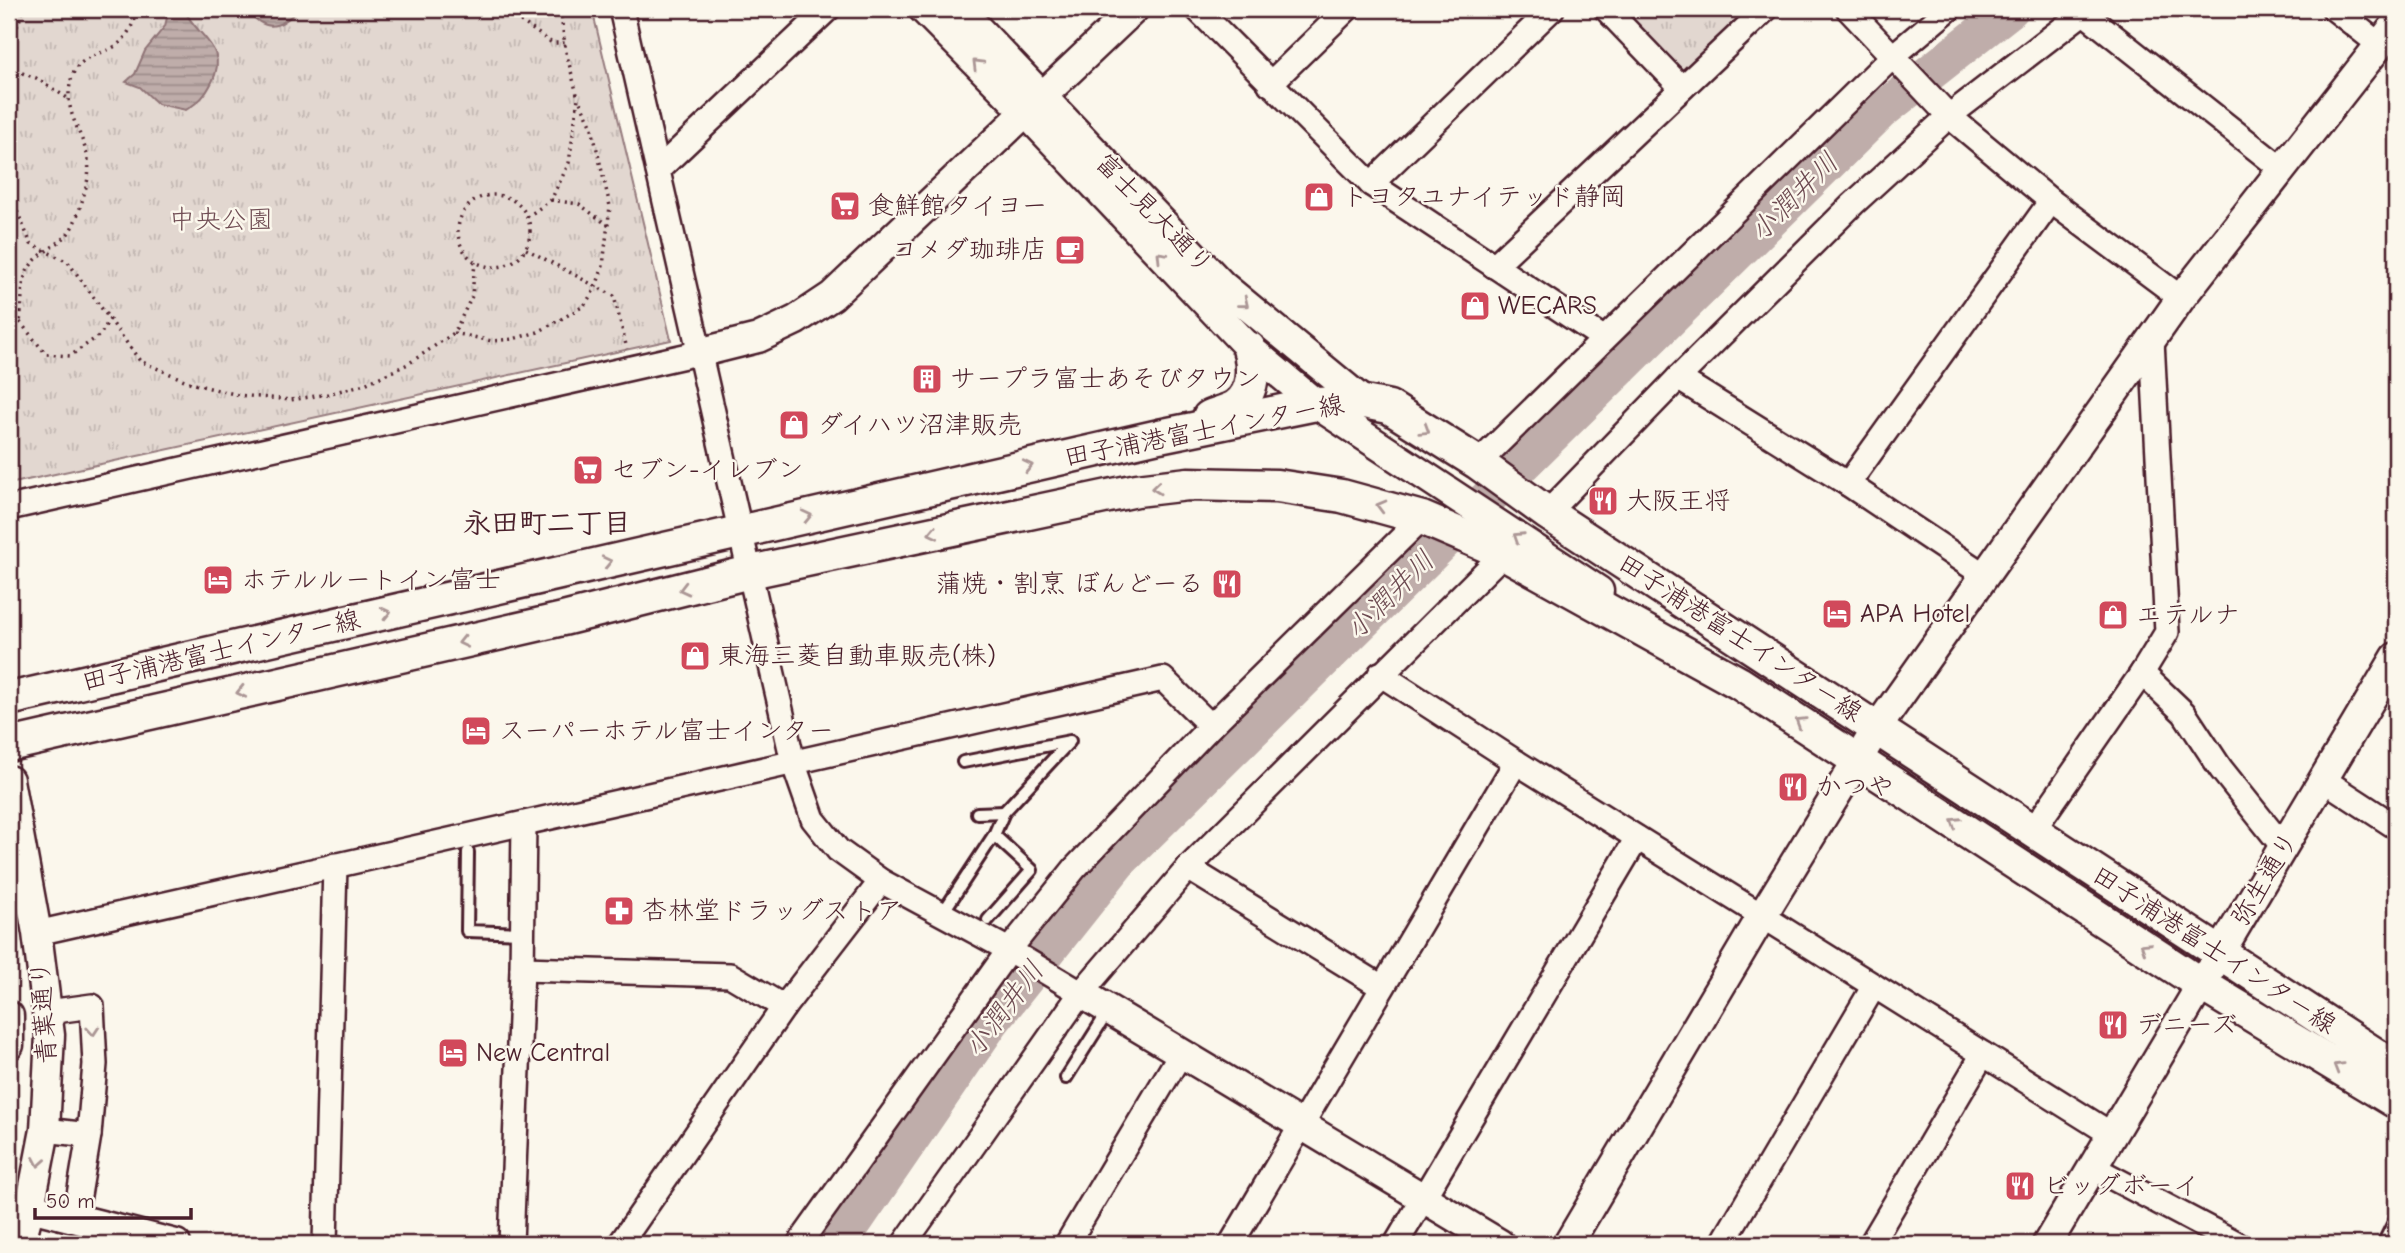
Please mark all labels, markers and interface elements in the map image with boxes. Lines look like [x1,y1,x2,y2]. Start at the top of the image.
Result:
one-way arrow [973,59,986,72]
water label: 小潤井川 [1743,146,1845,248]
street label: 富士見大通り [1089,147,1219,281]
shop icon: トヨタユナイテッド静岡 [1302,180,1336,214]
place label: トヨタユナイテッド静岡 [1342,182,1626,212]
supermarket icon: 食鮮館タイヨー [828,189,862,223]
place label: 食鮮館タイヨー [868,191,1047,221]
park label: 中央公園 [169,205,273,235]
cafe icon: コメダ珈琲店 [1053,233,1087,267]
place label: コメダ珈琲店 [891,235,1047,265]
one-way arrow [1157,251,1170,264]
shop icon: WECARS [1458,289,1492,323]
place label: WECARS [1498,291,1597,321]
one-way arrow [1236,294,1249,307]
building icon: サープラ富士あそびタウン [910,362,944,396]
place label: サープラ富士あそびタウン [950,364,1261,394]
street label: 田子浦港富士インター線 [1061,389,1347,473]
shop icon: ダイハツ沼津販売 [777,408,811,442]
place label: ダイハツ沼津販売 [817,410,1022,440]
one-way arrow [1418,421,1431,434]
supermarket icon: セブン-イレブン [571,453,605,487]
place label: セブン-イレブン [611,455,803,485]
one-way arrow [1022,460,1034,474]
one-way arrow [1150,480,1161,495]
restaurant icon: 大阪王将 [1586,484,1620,518]
place label: 大阪王将 [1626,486,1730,516]
one-way arrow [1375,500,1387,515]
district label: 永田町二丁目 [463,507,631,539]
one-way arrow [801,510,813,525]
one-way arrow [927,525,939,540]
one-way arrow [1513,533,1526,546]
water label: 小潤井川 [1339,544,1441,646]
street label: 田子浦港富士インター線 [1612,548,1868,728]
one-way arrow [601,556,613,570]
hotel icon: ホテルルートイン富士 [201,563,235,597]
place label: ホテルルートイン富士 [241,565,501,595]
restaurant icon: 蒲焼・割烹 ぼんどーる [1210,567,1244,601]
place label: 蒲焼・割烹 ぼんどーる [935,569,1204,599]
one-way arrow [678,581,690,595]
hotel icon: APA Hotel [1820,597,1854,631]
shop icon: エテルナ [2096,598,2130,632]
place label: APA Hotel [1860,599,1970,629]
place label: エテルナ [2136,600,2240,630]
street label: 田子浦港富士インター線 [79,604,363,698]
one-way arrow [380,606,392,621]
one-way arrow [457,633,469,648]
shop icon: 東海三菱自動車販売(株) [678,639,712,673]
place label: 東海三菱自動車販売(株) [718,641,996,671]
one-way arrow [235,684,247,699]
hotel icon: スーパーホテル富士インター [459,714,493,748]
place label: スーパーホテル富士インター [499,716,834,746]
one-way arrow [1794,717,1807,730]
restaurant icon: かつや [1776,770,1810,804]
place label: かつや [1816,772,1894,802]
one-way arrow [1949,818,1962,831]
street label: 弥生通り [2225,827,2305,931]
street label: 田子浦港富士インター線 [2086,860,2342,1040]
pharmacy icon: 杏林堂ドラッグストア [602,894,636,928]
place label: 杏林堂ドラッグストア [642,896,903,926]
one-way arrow [2140,943,2153,955]
water label: 小潤井川 [958,955,1050,1063]
street label: 青葉通り [25,959,63,1065]
restaurant icon: デニーズ [2096,1008,2130,1042]
place label: デニーズ [2136,1010,2237,1040]
one-way arrow [85,1026,100,1037]
hotel icon: New Central [436,1036,470,1070]
place label: New Central [476,1038,610,1068]
one-way arrow [2332,1062,2345,1075]
one-way arrow [32,1156,47,1168]
restaurant icon: ビッグボーイ [2003,1169,2037,1203]
place label: ビッグボーイ [2043,1171,2199,1201]
scale bar [35,1176,191,1220]
text: 50 m [46,1189,95,1213]

